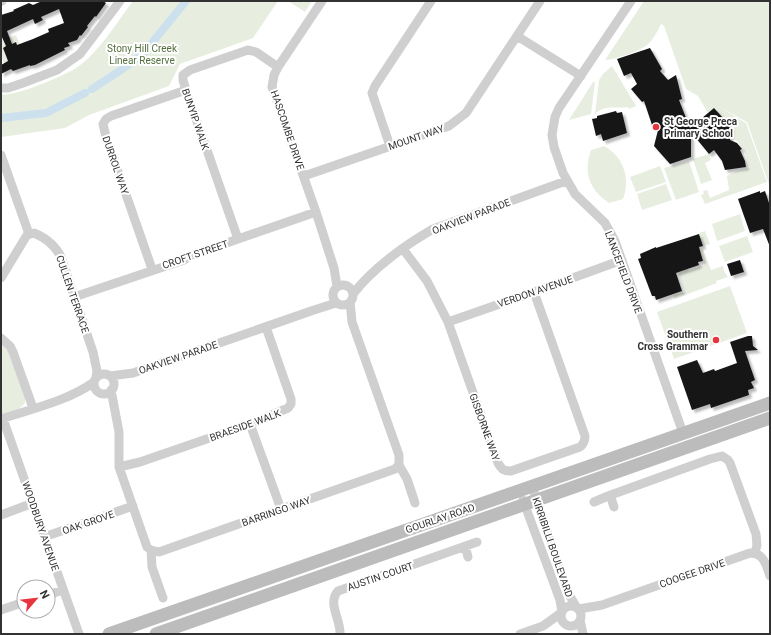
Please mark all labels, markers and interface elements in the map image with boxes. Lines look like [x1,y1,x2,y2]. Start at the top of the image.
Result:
park label: Stony Hill Creek Linear Reserve [107,43,178,66]
street label: BUNYIP WALK [180,87,211,152]
street label: HASCOMBE DRIVE [269,89,306,172]
place label: St George Preca Primary School [664,116,738,139]
marker: St George Preca Primary School [651,122,661,132]
street label: MOUNT WAY [387,123,445,152]
street label: DURROL WAY [100,135,131,196]
street label: OAKVIEW PARADE [431,196,512,236]
street label: LANCEFIELD DRIVE [603,230,644,315]
street label: CROFT STREET [161,238,230,271]
street label: CULLEN TERRACE [54,254,91,335]
street label: VERDON AVENUE [496,273,574,309]
place label: Southern Cross Grammar [638,329,708,352]
marker: Southern Cross Grammar [711,335,721,345]
street label: OAKVIEW PARADE [137,339,219,376]
street label: GISBORNE WAY [467,392,502,462]
street label: BRAESIDE WALK [208,407,283,443]
street label: WOODBURY AVENUE [20,480,61,573]
street label: BARRINGO WAY [240,495,312,528]
street label: KIRRIBILLI BOULEVARD [530,496,575,599]
street label: GOURLAY ROAD [404,501,476,535]
street label: OAK GROVE [61,508,116,536]
street label: COOGEE DRIVE [658,557,727,590]
street label: AUSTIN COURT [346,560,414,593]
north arrow [16,579,56,619]
text: N [37,588,52,601]

